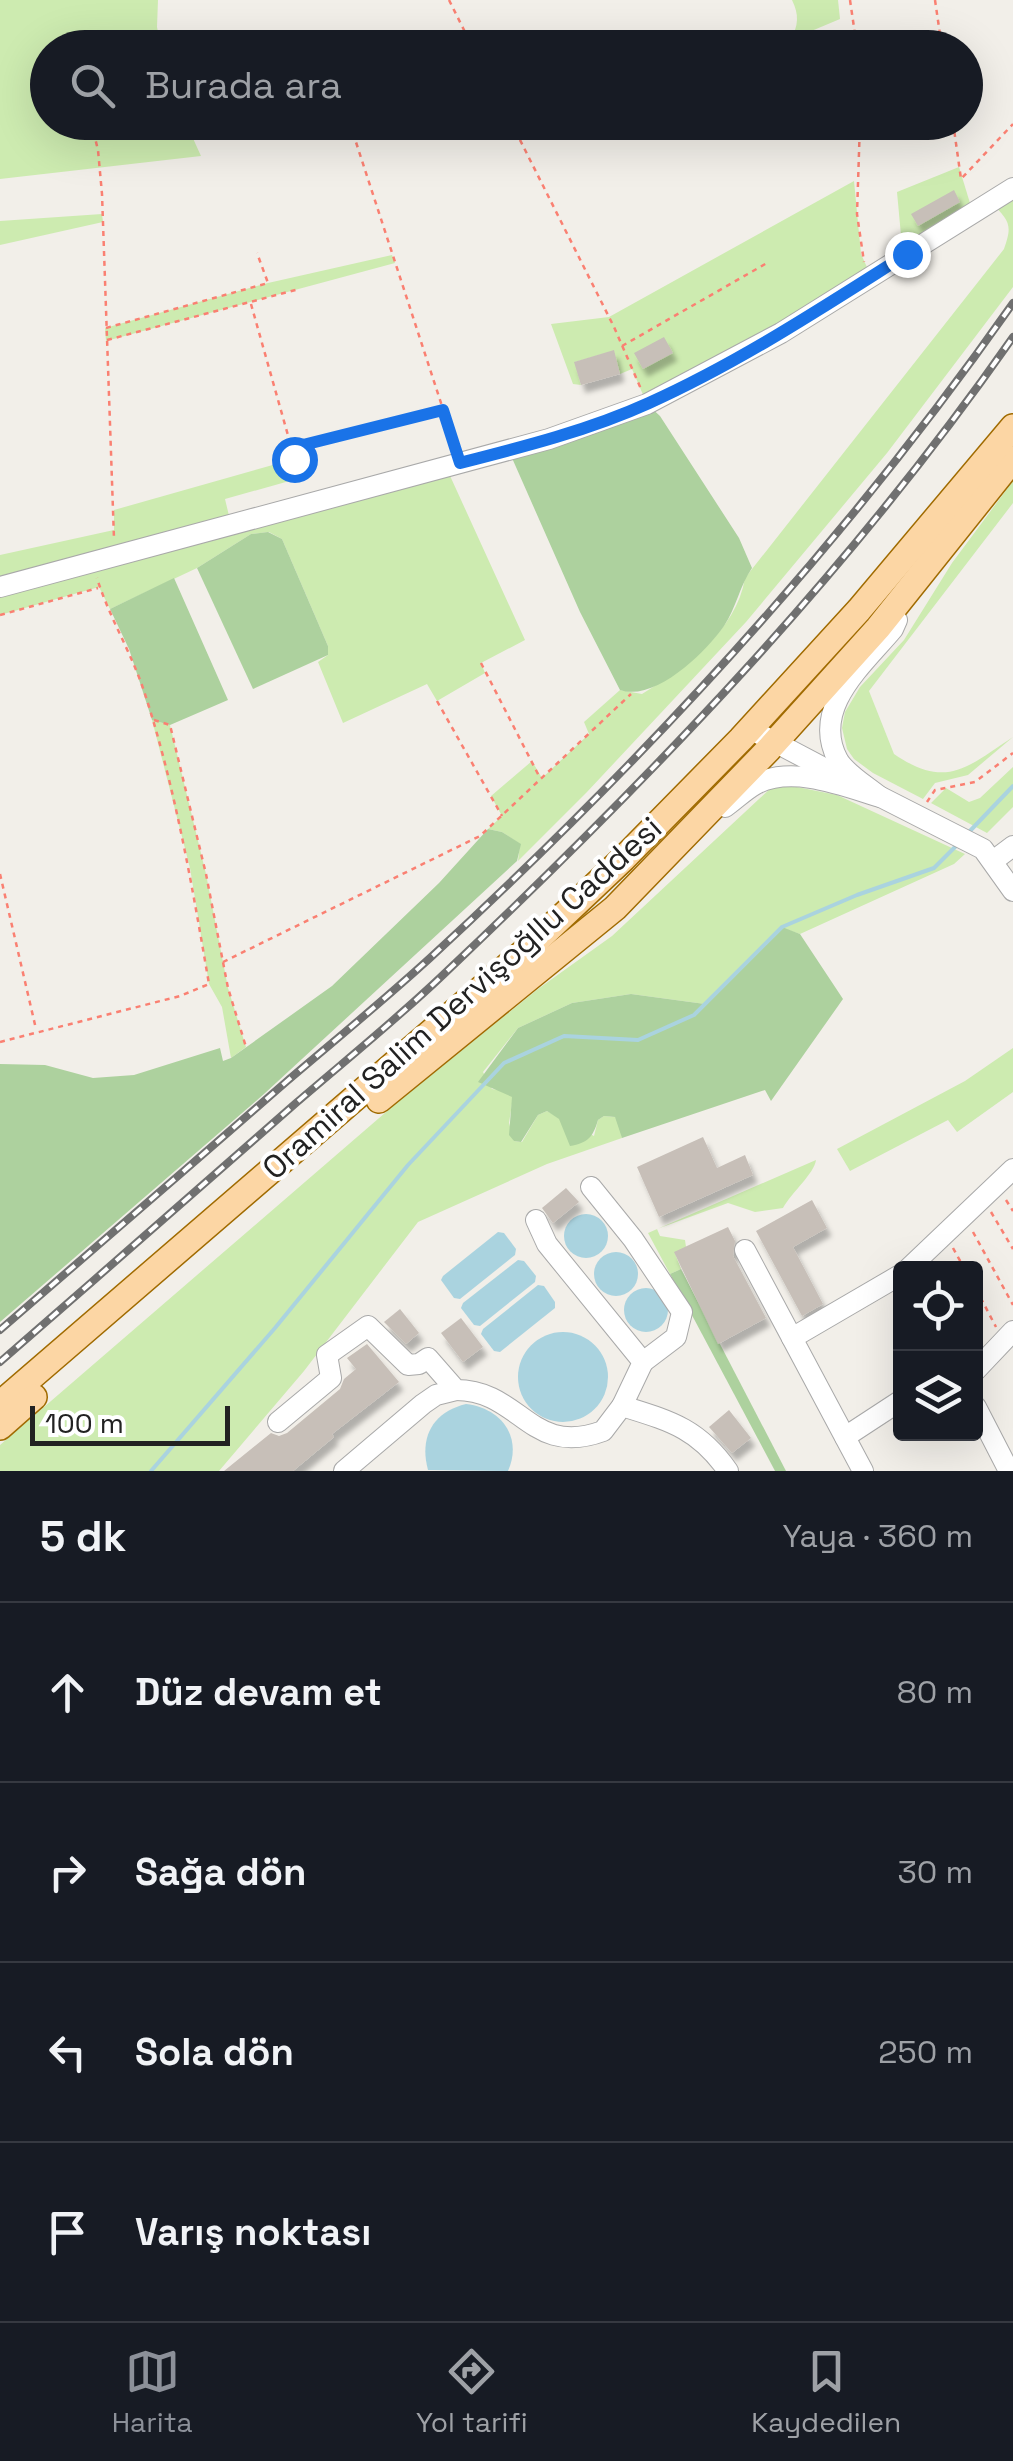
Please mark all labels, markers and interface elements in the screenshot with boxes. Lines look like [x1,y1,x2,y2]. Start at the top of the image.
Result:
search box [30,30,983,140]
icon: search [65,58,120,113]
text: Burada ara [145,61,342,109]
route end [885,232,931,278]
route start [272,437,318,483]
street label: Oramiral Salim Dervişoğllu Caddesi [254,808,670,1188]
map controls [893,1261,983,1441]
button: locate [893,1261,983,1351]
button: layers [893,1351,983,1441]
scale bar [30,1401,230,1446]
text: 100 m [45,1405,124,1441]
text: 5 dk [40,1510,126,1563]
text: Yaya · 360 m [782,1516,973,1556]
icon: ahead [40,1665,95,1720]
text: Düz devam et [135,1668,382,1716]
text: 80 m [897,1672,973,1712]
icon: right [40,1845,95,1900]
text: Sağa dön [135,1848,306,1896]
text: 30 m [897,1852,973,1892]
icon: left [40,2025,95,2080]
text: Sola dön [135,2028,294,2076]
text: 250 m [878,2032,973,2072]
icon: arrive [40,2205,95,2260]
text: Varış noktası [135,2208,371,2256]
tab: Harita [112,2344,193,2440]
tab: Yol tarifi [416,2344,528,2440]
tab: Kaydedilen [751,2344,901,2440]

